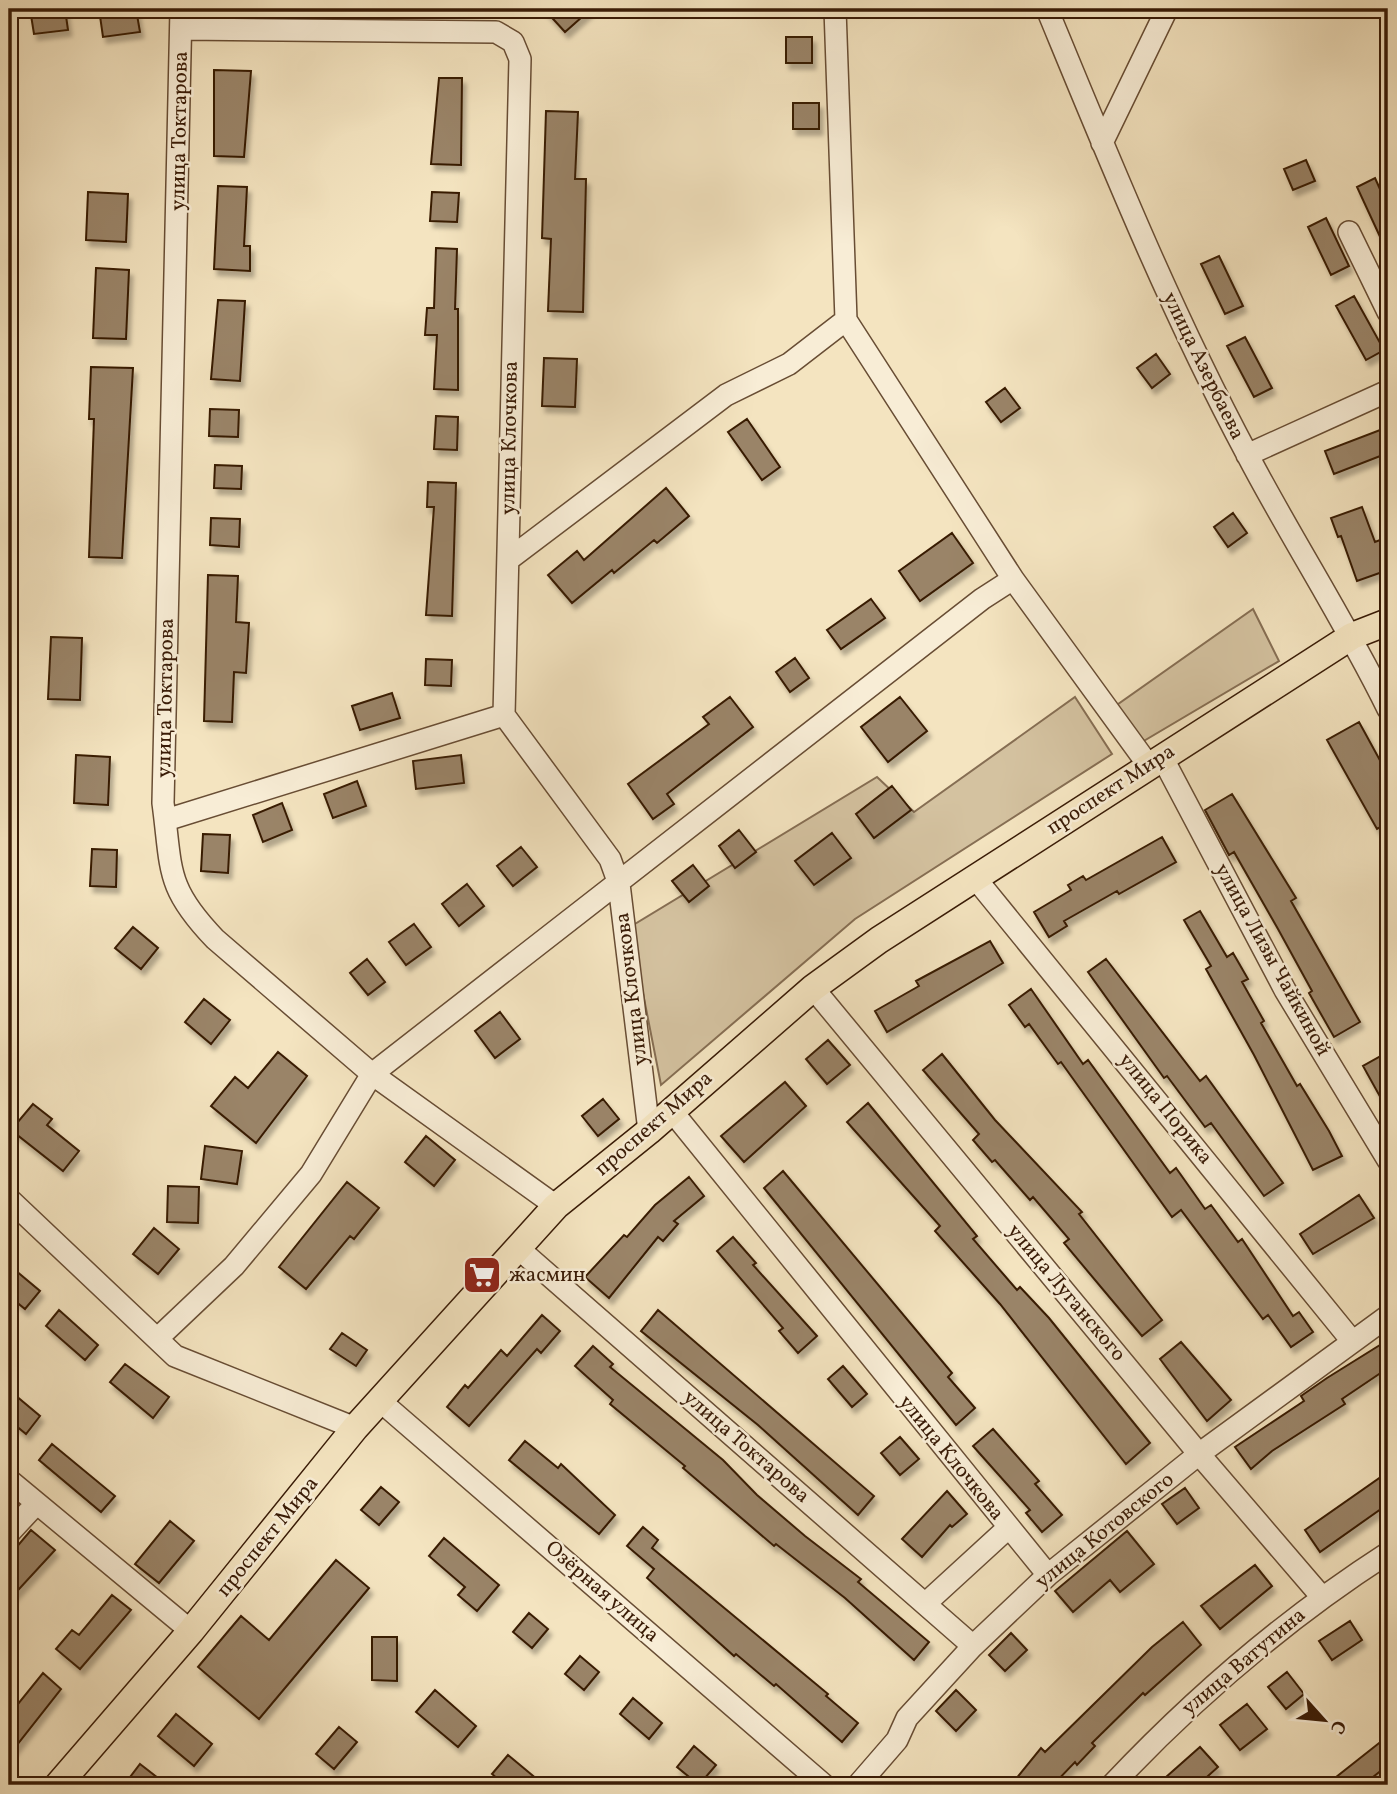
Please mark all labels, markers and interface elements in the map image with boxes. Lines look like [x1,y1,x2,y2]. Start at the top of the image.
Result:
street label: улица Токтарова [164,51,196,211]
street label: улица Азербаева [1155,287,1251,445]
street label: улица Клочкова [494,361,526,515]
street label: улица Токтарова [150,618,182,778]
street label: проспект Мира [1041,738,1181,842]
street label: улица Лизы Чайкиной [1207,858,1337,1062]
street label: улица Клочкова [608,911,656,1067]
street label: улица Порика [1111,1047,1219,1171]
street label: проспект Мира [589,1065,719,1183]
street label: улица Луганского [1000,1218,1132,1368]
supermarket icon: жасмин [461,1254,503,1296]
place label: жасмин [509,1261,586,1290]
street label: улица Токтарова [676,1384,816,1510]
street label: улица Клочкова [891,1389,1011,1527]
street label: улица Котовского [1029,1466,1181,1596]
street label: проспект Мира [210,1470,326,1604]
street label: Озёрная улица [539,1534,665,1650]
street label: улица Ватутина [1176,1601,1312,1723]
north arrow [1288,1686,1358,1756]
text: С [1323,1715,1352,1738]

